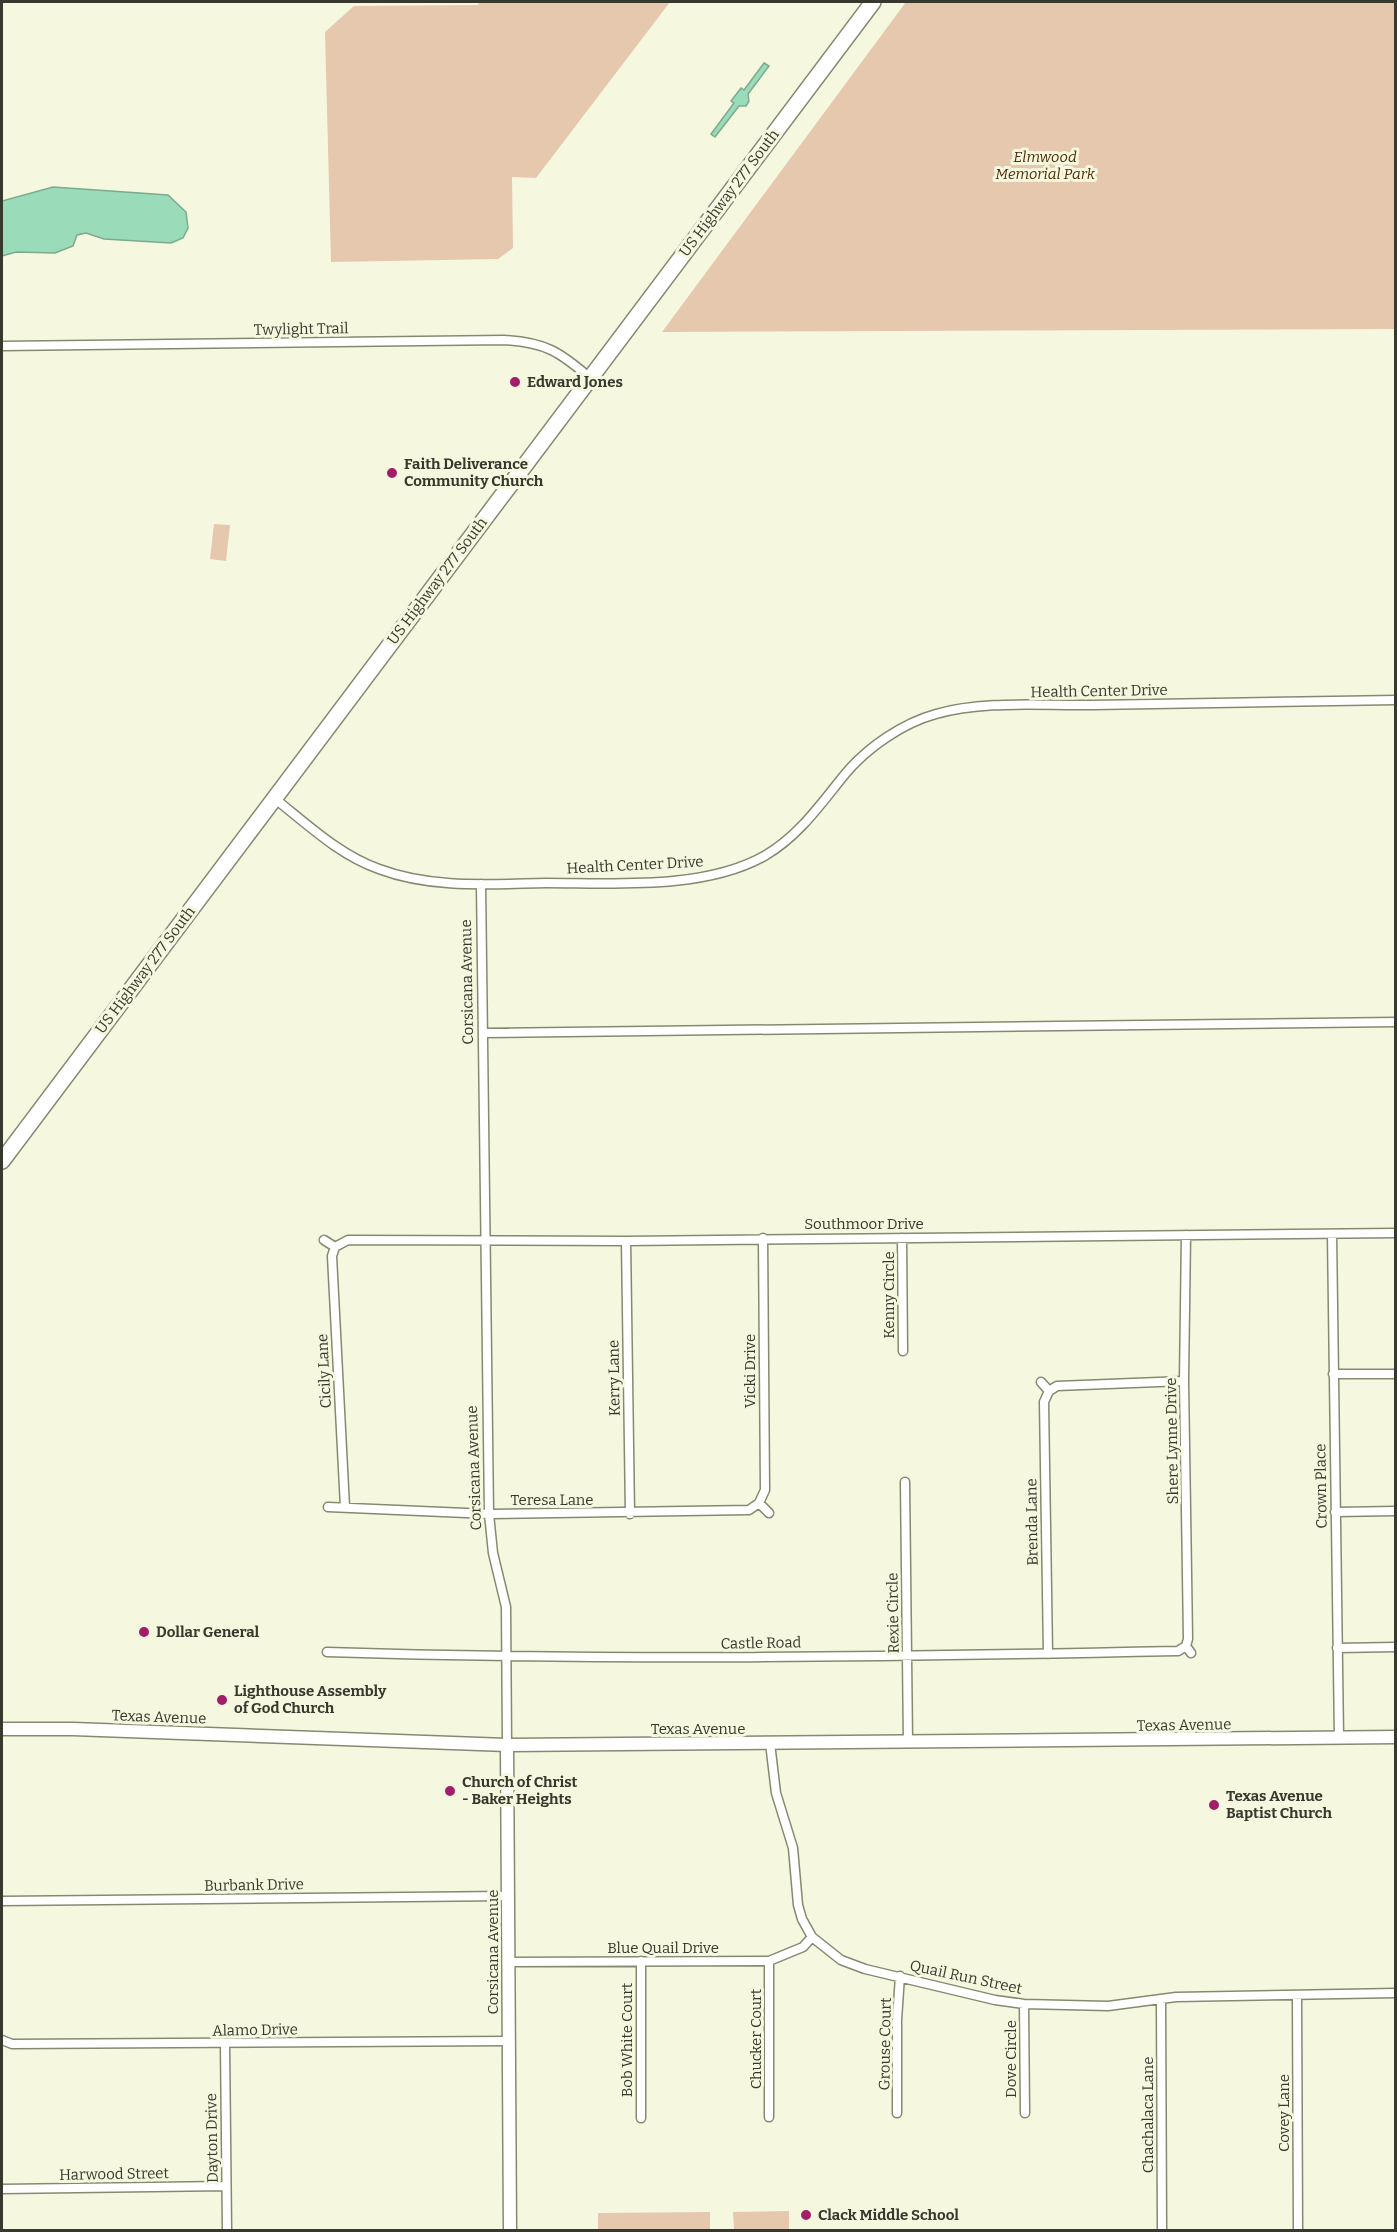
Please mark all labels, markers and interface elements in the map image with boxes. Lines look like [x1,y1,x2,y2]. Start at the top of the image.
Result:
street label: US Highway 277 South [675,125,783,260]
park label: Elmwood Memorial Park [995,148,1096,183]
street label: Twylight Trail [253,319,349,339]
place label: Edward Jones [527,373,623,391]
marker: Edward Jones [508,375,522,389]
place label: Faith Deliverance Community Church [404,455,544,490]
marker: Faith Deliverance Community Church [385,466,399,480]
street label: US Highway 277 South [383,513,491,648]
street label: Health Center Drive [1030,681,1168,701]
street label: Health Center Drive [566,852,704,878]
street label: US Highway 277 South [91,902,199,1037]
street label: Corsicana Avenue [457,919,477,1045]
street label: Southmoor Drive [804,1215,924,1233]
street label: Kenny Circle [880,1251,898,1339]
street label: Cicily Lane [313,1333,335,1409]
street label: Vicki Drive [741,1334,759,1408]
street label: Kerry Lane [604,1340,624,1416]
street label: Shere Lynne Drive [1162,1378,1182,1504]
street label: Corsicana Avenue [463,1405,485,1531]
street label: Crown Place [1311,1443,1331,1529]
street label: Brenda Lane [1022,1478,1042,1566]
street label: Teresa Lane [510,1491,594,1509]
street label: Rexie Circle [883,1572,903,1654]
place label: Dollar General [156,1623,260,1641]
marker: Dollar General [137,1625,151,1639]
street label: Castle Road [720,1633,802,1653]
place label: Lighthouse Assembly of God Church [234,1682,387,1717]
marker: Lighthouse Assembly of God Church [215,1693,229,1707]
street label: Texas Avenue [111,1706,207,1728]
street label: Texas Avenue [1136,1715,1232,1735]
street label: Texas Avenue [651,1720,745,1738]
place label: Church of Christ - Baker Heights [462,1773,578,1808]
marker: Church of Christ - Baker Heights [443,1784,457,1798]
place label: Texas Avenue Baptist Church [1226,1787,1332,1822]
marker: Texas Avenue Baptist Church [1207,1798,1221,1812]
street label: Burbank Drive [204,1875,304,1895]
street label: Corsicana Avenue [484,1889,502,2015]
street label: Blue Quail Drive [607,1939,719,1957]
street label: Quail Run Street [908,1956,1024,1998]
street label: Bob White Court [618,1982,636,2097]
street label: Chucker Court [747,1988,765,2089]
street label: Grouse Court [875,1997,895,2091]
street label: Alamo Drive [212,2020,298,2040]
street label: Dove Circle [1002,2020,1020,2098]
street label: Chachalaca Lane [1139,2057,1157,2173]
street label: Covey Lane [1275,2074,1293,2152]
street label: Dayton Drive [202,2093,222,2183]
street label: Harwood Street [59,2164,170,2184]
place label: Clack Middle School [818,2206,959,2224]
marker: Clack Middle School [799,2208,813,2222]

